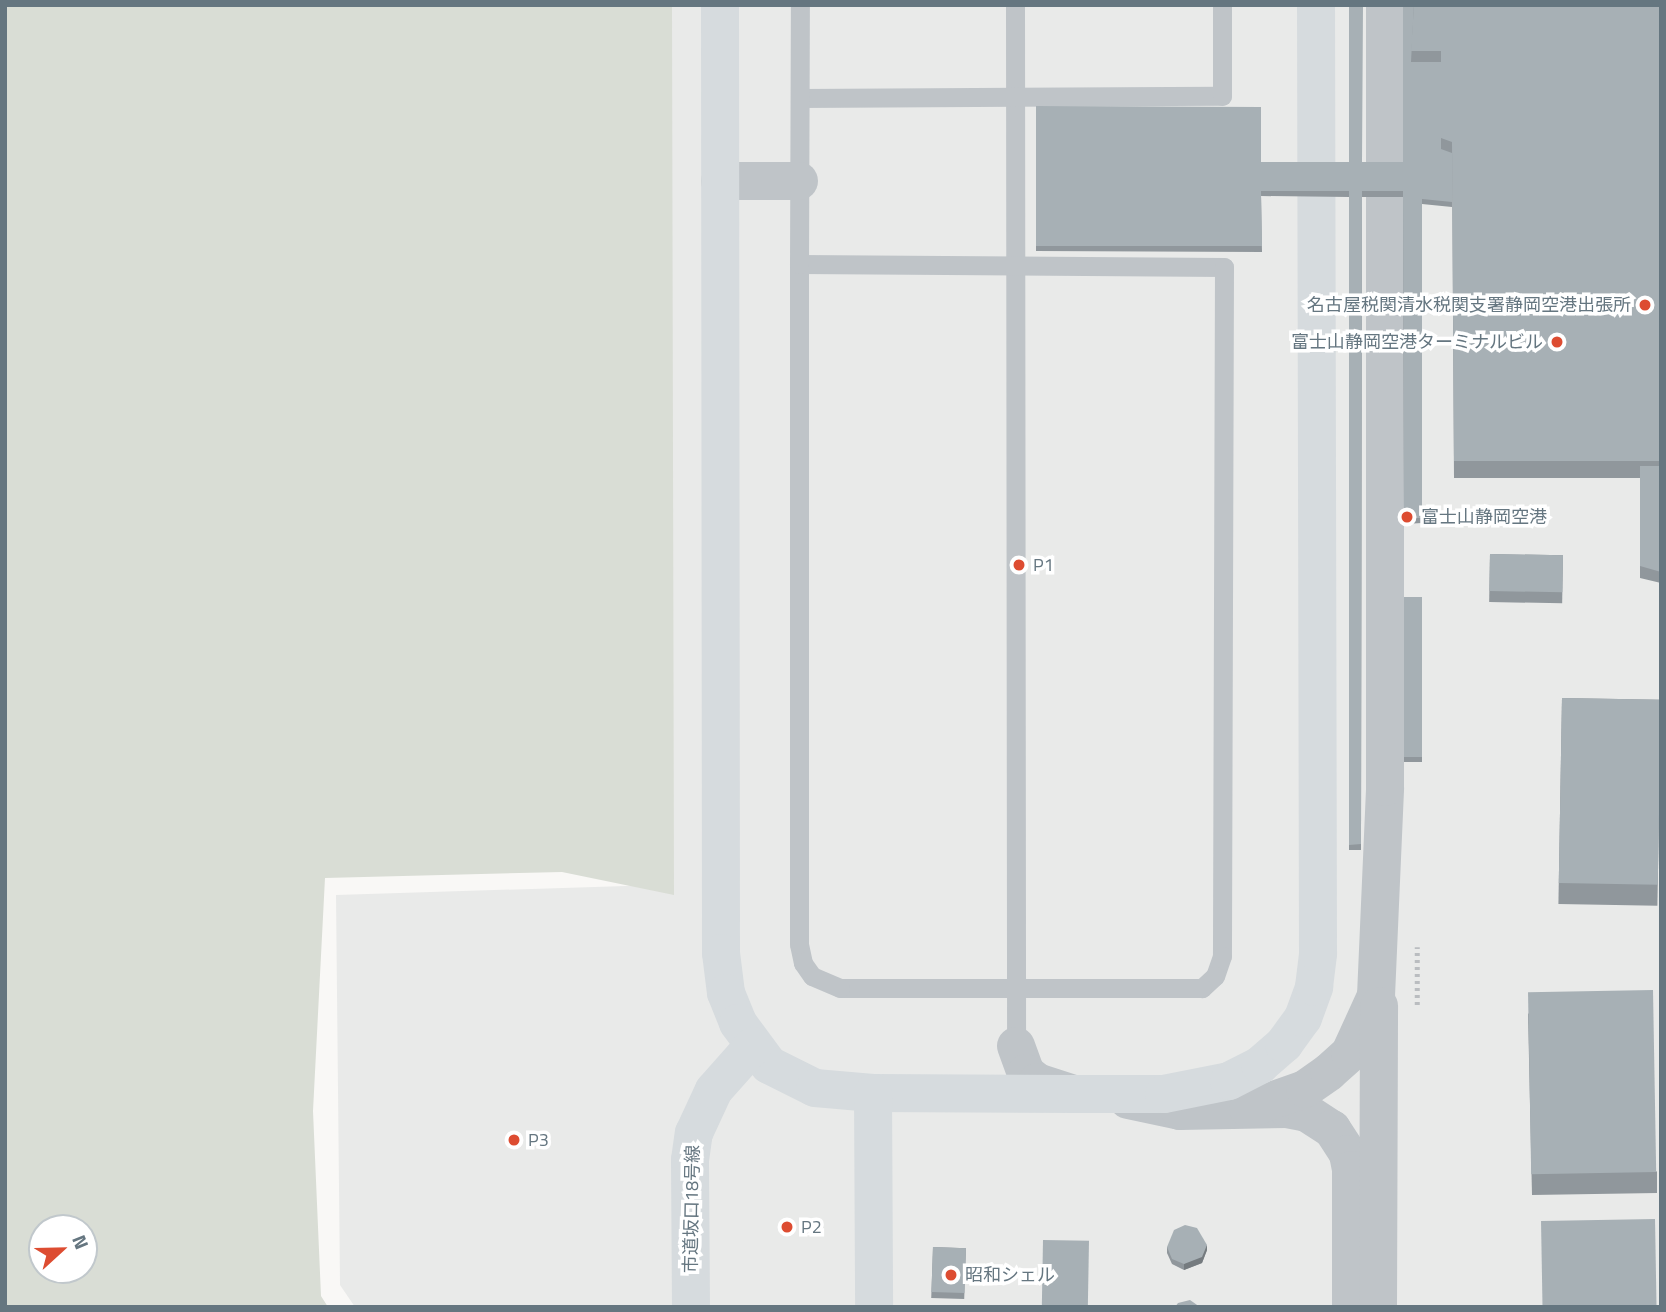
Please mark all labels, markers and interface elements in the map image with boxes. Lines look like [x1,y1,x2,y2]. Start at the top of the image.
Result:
place label: 名古屋税関清水税関支署静岡空港出張所 [1307,294,1631,316]
marker: 名古屋税関清水税関支署静岡空港出張所 [1637,297,1653,313]
place label: 富士山静岡空港ターミナルビル [1291,331,1543,353]
marker: 富士山静岡空港ターミナルビル [1549,334,1565,350]
place label: 富士山静岡空港 [1421,506,1547,528]
marker: 富士山静岡空港 [1399,509,1415,525]
place label: P1 [1033,554,1054,576]
marker: P1 [1011,557,1027,573]
place label: P3 [528,1129,549,1151]
marker: P3 [506,1132,522,1148]
street label: 市道坂口18号線 [680,1145,704,1273]
north arrow [28,1214,98,1284]
place label: P2 [801,1216,822,1238]
marker: P2 [779,1219,795,1235]
text: N [65,1230,97,1253]
place label: 昭和シェル [965,1264,1055,1286]
marker: 昭和シェル [943,1267,959,1283]

